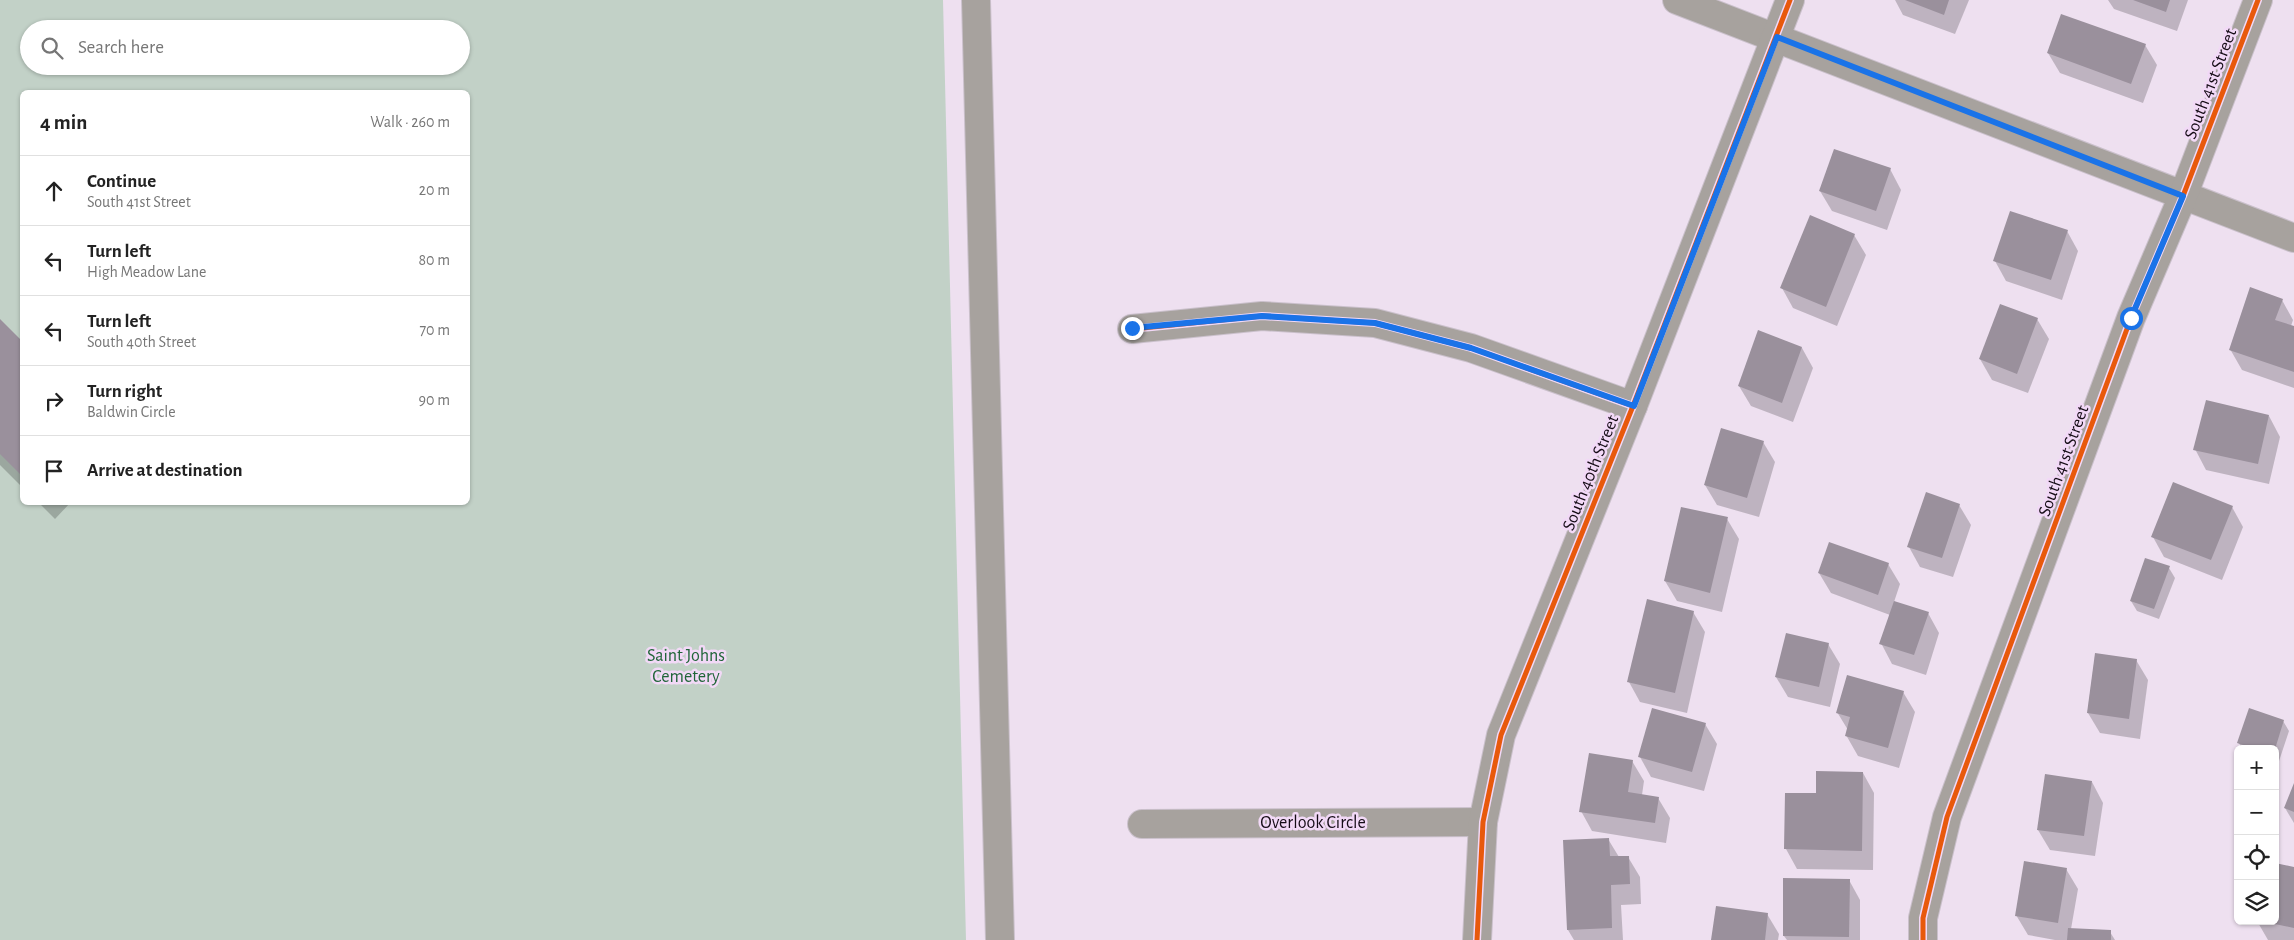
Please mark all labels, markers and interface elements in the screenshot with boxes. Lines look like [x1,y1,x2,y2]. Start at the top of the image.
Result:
search box [20,20,470,75]
street label: South 41st Street [2182,26,2240,142]
icon: search [38,34,66,62]
text: Search here [78,38,164,57]
text: 4 min [40,112,87,133]
text: Walk · 260 m [370,114,450,130]
text: Continue [87,172,156,191]
icon: ahead [40,177,68,205]
text: 20 m [419,182,450,198]
text: South 41st Street [87,194,191,210]
text: Turn left [87,242,151,261]
icon: left [40,247,68,275]
text: 80 m [419,252,450,268]
text: High Meadow Lane [87,264,207,280]
route start [2120,307,2143,330]
text: Turn left [87,312,151,331]
icon: left [40,317,68,345]
route end [1121,317,1144,340]
text: 70 m [419,322,450,338]
text: South 40th Street [87,334,196,350]
text: Turn right [87,382,162,401]
icon: right [40,387,68,415]
text: 90 m [419,392,450,408]
street label: South 41st Street [2036,403,2093,519]
text: Baldwin Circle [87,404,176,420]
street label: South 40th Street [1560,412,1622,533]
icon: arrive [40,457,68,485]
text: Arrive at destination [87,461,243,480]
park label: Saint Johns Cemetery [647,647,725,686]
map controls [2234,745,2279,925]
button: + [2234,745,2279,790]
button: − [2234,790,2279,835]
street label: Overlook Circle [1260,814,1366,832]
button: locate [2234,835,2279,880]
button: layers [2234,880,2279,925]

